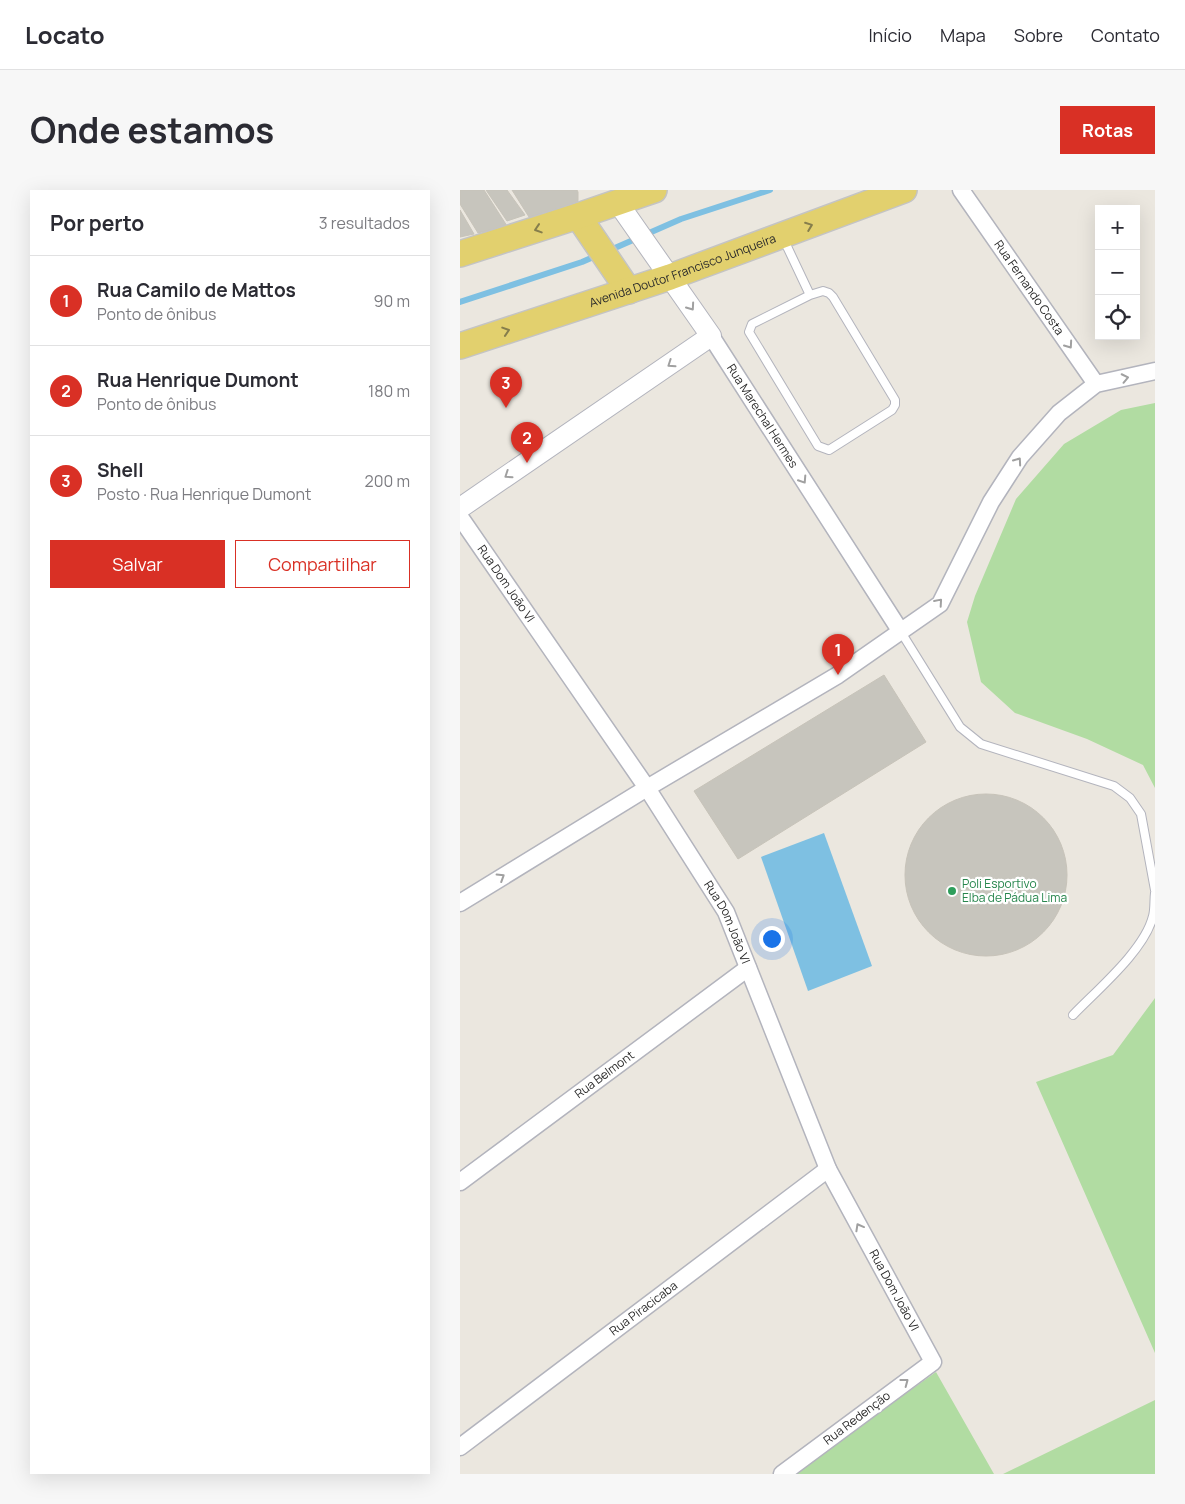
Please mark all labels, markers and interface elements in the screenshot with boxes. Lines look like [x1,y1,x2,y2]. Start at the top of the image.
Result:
text: Locato [25,18,105,51]
text: Início [868,23,912,47]
text: Mapa [940,23,986,47]
text: Sobre [1014,23,1063,47]
text: Contato [1091,23,1160,47]
text: Onde estamos [30,106,274,154]
button: Rotas [1060,106,1155,154]
map controls [1095,205,1140,340]
button: + [1095,205,1140,250]
text: Por perto [50,209,144,237]
text: 3 resultados [319,212,410,234]
one-way arrow [804,222,812,232]
one-way arrow [535,223,543,233]
street label: Avenida Doutor Francisco Junqueira [587,229,778,311]
street label: Rua Fernando Costa [990,237,1068,338]
button: − [1095,250,1140,295]
text: Rua Camilo de Mattos [97,277,296,303]
text: 1 [62,290,70,312]
text: 90 m [374,290,410,312]
button: locate [1095,295,1140,340]
one-way arrow [685,301,694,311]
text: Ponto de ônibus [97,303,216,325]
one-way arrow [502,327,510,337]
one-way arrow [1063,339,1072,349]
one-way arrow [667,358,677,367]
street label: Rua Marechal Hermes [723,360,802,471]
text: Rua Henrique Dumont [97,367,299,393]
pin: 3 [490,367,522,408]
one-way arrow [1121,373,1130,383]
text: 2 [61,380,71,402]
text: 180 m [368,380,410,402]
text: Ponto de ônibus [97,393,216,415]
pin: 2 [511,422,543,463]
text: Shell [97,457,143,483]
one-way arrow [1012,457,1021,467]
one-way arrow [504,469,514,478]
text: 3 [61,470,71,492]
text: 200 m [365,470,410,492]
one-way arrow [797,475,807,484]
text: Posto · Rua Henrique Dumont [97,483,311,505]
button: Salvar [50,540,225,588]
button: Compartilhar [235,540,410,588]
street label: Rua Dom João VI [474,541,539,625]
one-way arrow [933,599,942,608]
pin: 1 [822,634,854,675]
one-way arrow [496,874,505,884]
place label: Poli Esportivo Elba de Pádua Lima [962,875,1067,906]
street label: Rua Dom João VI [700,877,755,966]
marker: Poli Esportivo Elba de Pádua Lima [946,885,958,897]
your location [759,926,785,952]
street label: Rua Belmont [571,1046,638,1102]
one-way arrow [855,1223,865,1232]
street label: Rua Dom João VI [865,1246,924,1334]
street label: Rua Piracicaba [606,1277,681,1339]
one-way arrow [899,1379,909,1388]
street label: Rua Redenção [820,1387,894,1448]

